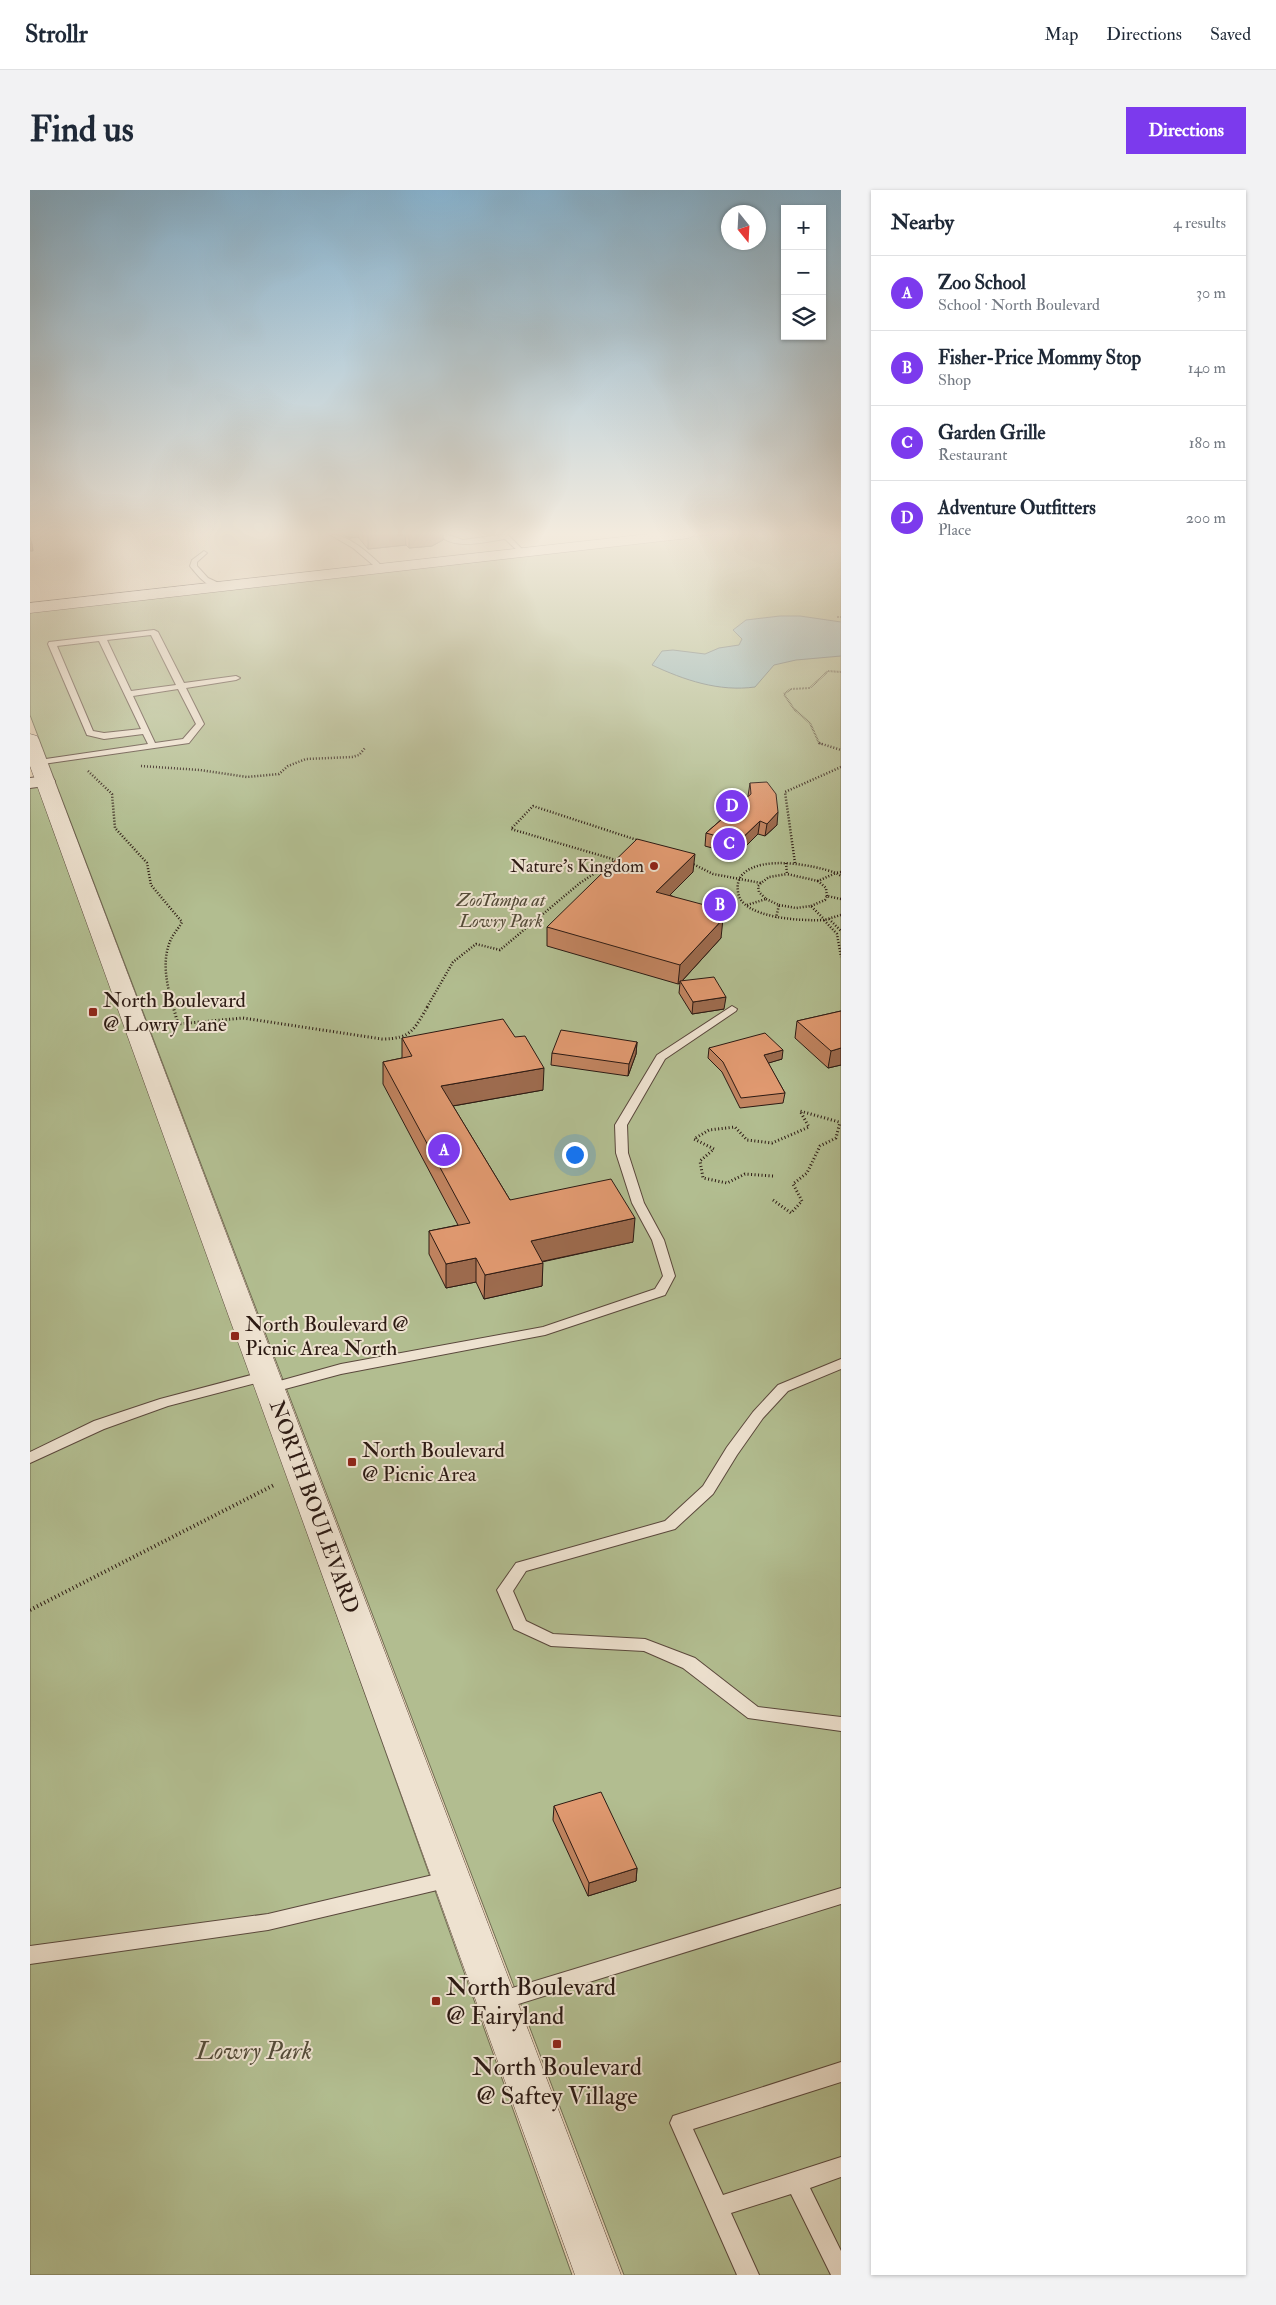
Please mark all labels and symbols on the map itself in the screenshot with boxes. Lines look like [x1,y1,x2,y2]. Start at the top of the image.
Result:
north arrow [721,205,766,250]
pin: D [716,787,748,825]
pin: C [713,825,745,863]
place label: Nature's Kingdom [510,855,644,878]
marker: Nature's Kingdom [648,860,660,872]
pin: B [704,886,736,924]
park label: ZooTampa at Lowry Park [456,889,546,933]
place label: North Boulevard @ Lowry Lane [103,987,247,1038]
marker: North Boulevard @ Lowry Lane [87,1006,99,1018]
pin: A [428,1131,460,1169]
your location [562,1142,588,1168]
place label: North Boulevard @ Picnic Area North [245,1311,408,1362]
marker: North Boulevard @ Picnic Area North [229,1330,241,1342]
street label: NORTH BOULEVARD [263,1397,365,1617]
place label: North Boulevard @ Picnic Area [362,1437,506,1488]
marker: North Boulevard @ Picnic Area [346,1456,358,1468]
place label: North Boulevard @ Fairyland [446,1972,616,2032]
marker: North Boulevard @ Fairyland [430,1995,442,2007]
park label: Lowry Park [195,2036,312,2067]
marker: North Boulevard @ Saftey Village [551,2038,563,2050]
place label: North Boulevard @ Saftey Village [472,2052,642,2112]

